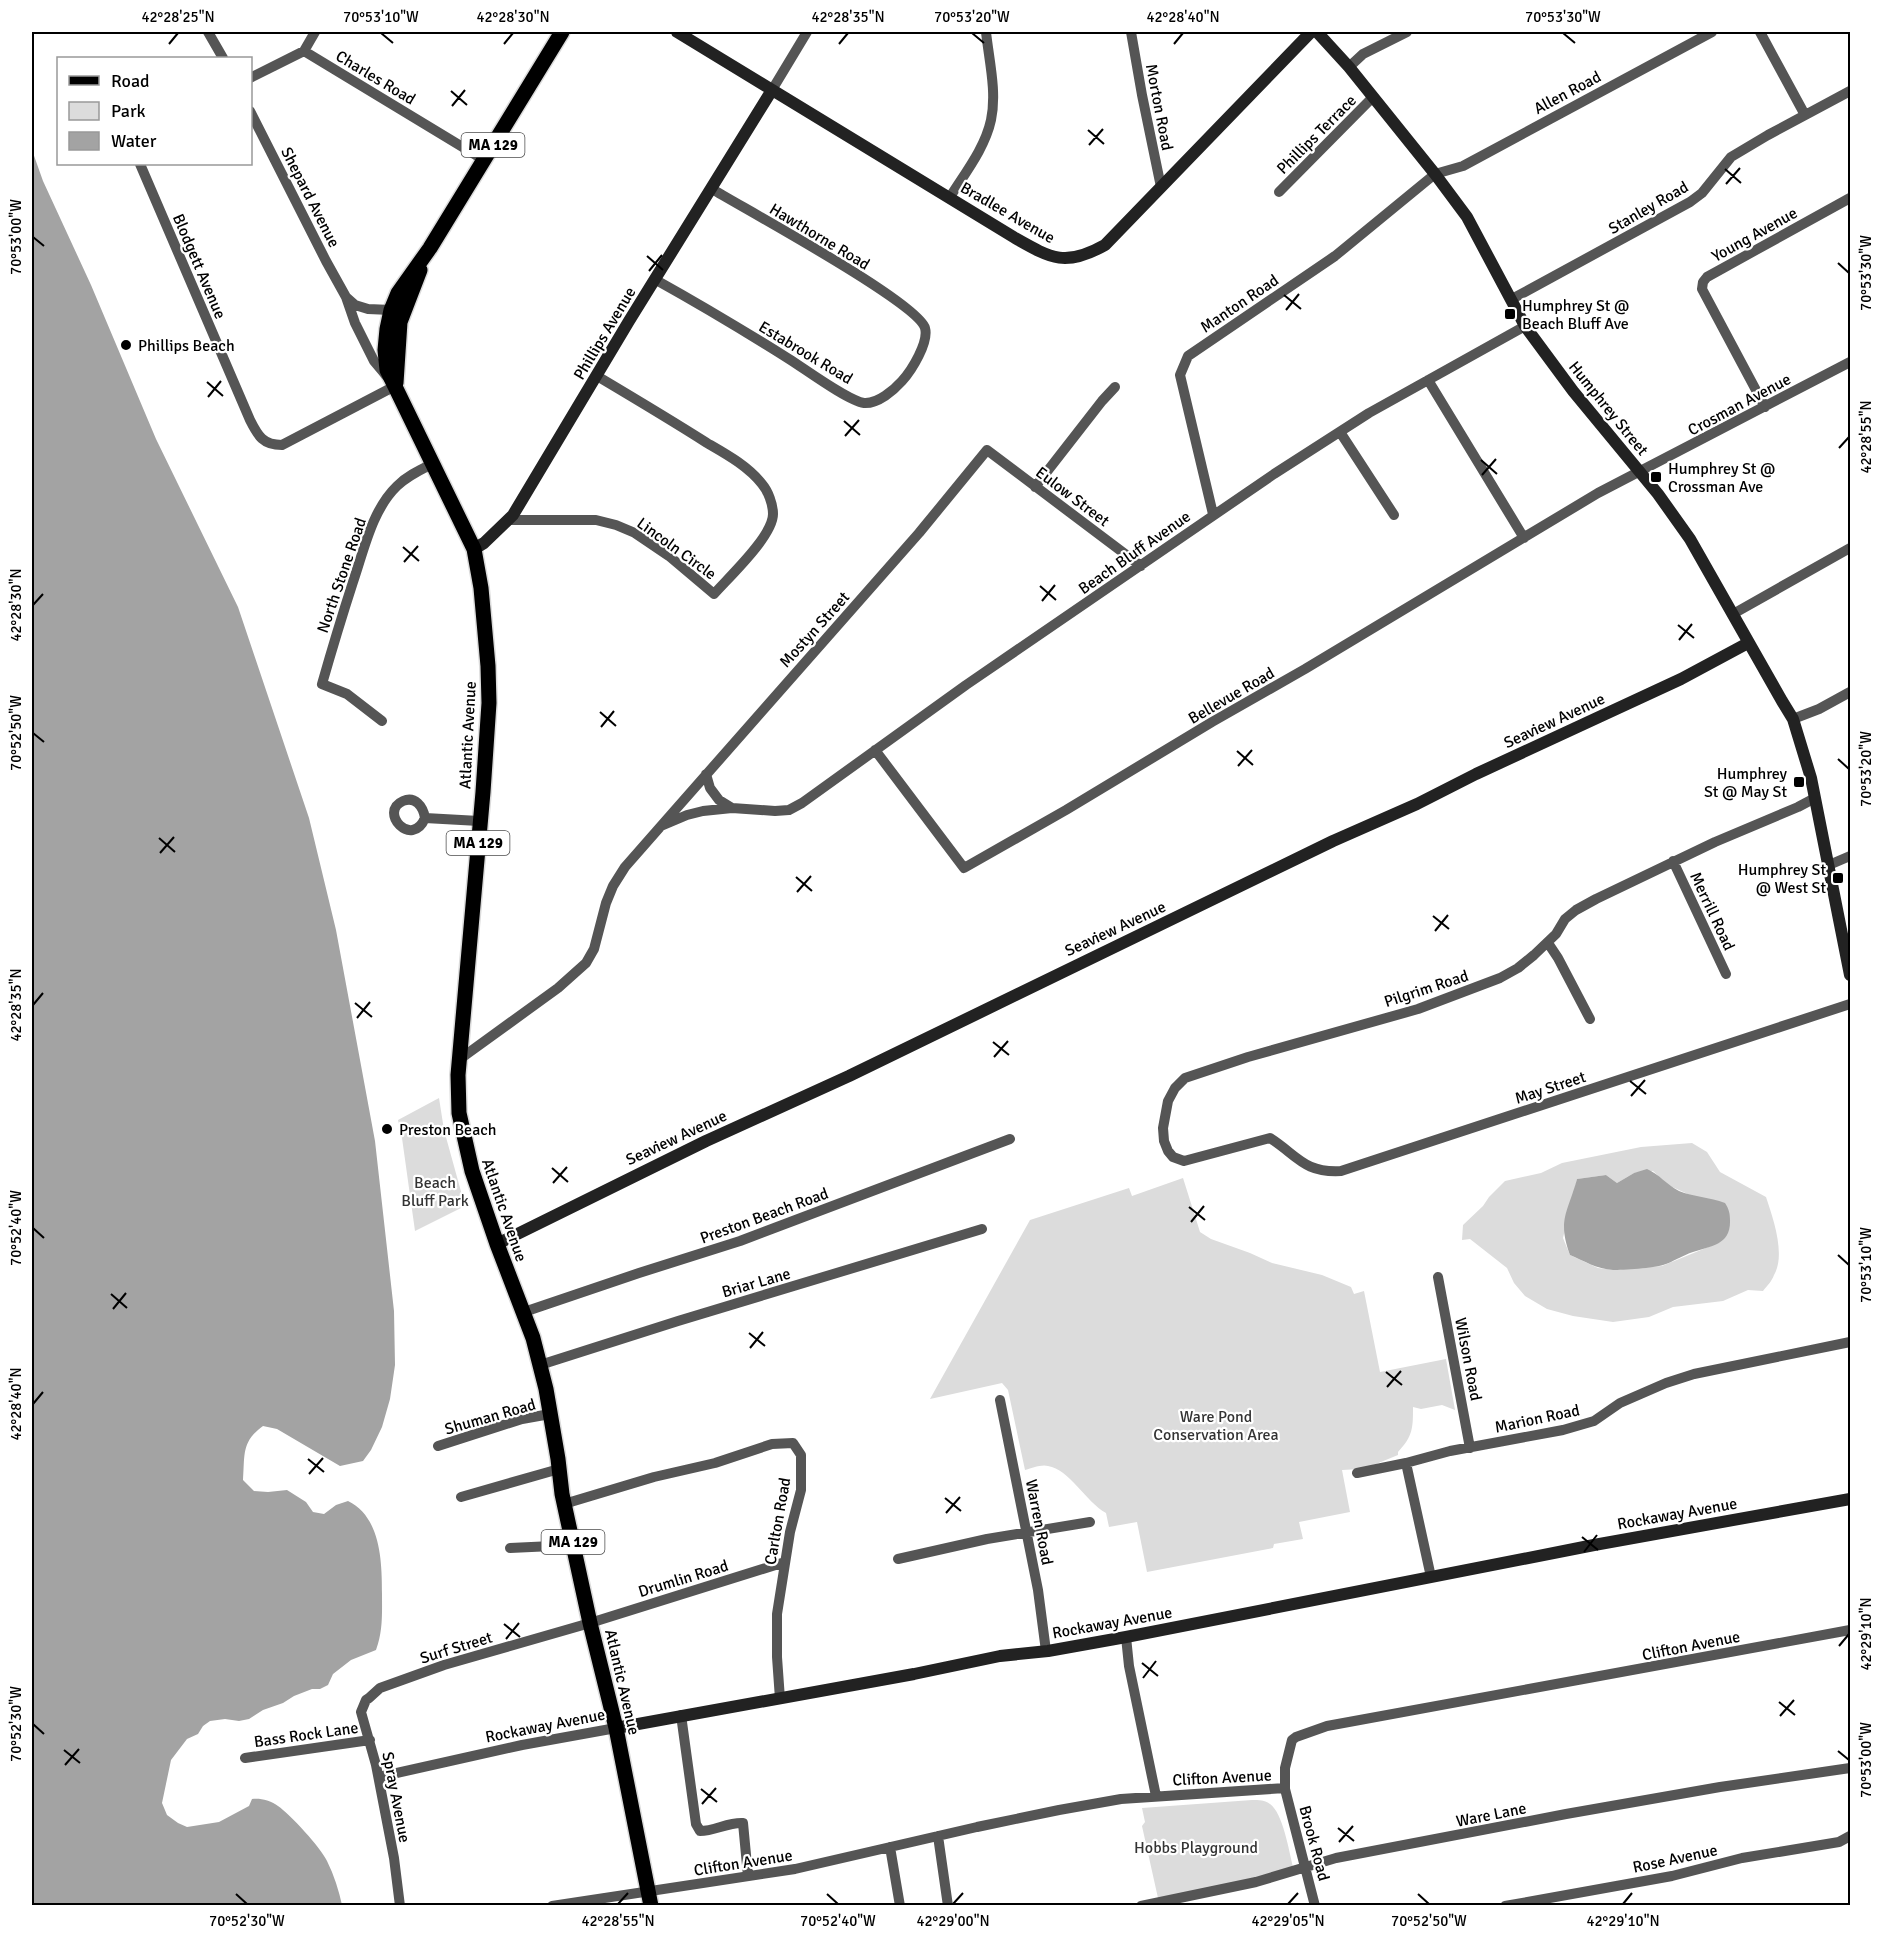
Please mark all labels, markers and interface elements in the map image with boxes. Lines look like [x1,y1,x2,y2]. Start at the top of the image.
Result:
text: 42°28'25"N [141,8,215,26]
text: 70°53'10"W [343,8,419,26]
text: 42°28'30"N [476,8,550,26]
text: 42°28'35"N [811,8,885,26]
text: 70°53'20"W [934,8,1010,26]
text: 42°28'40"N [1146,8,1220,26]
text: 70°53'30"W [1525,8,1601,26]
street label: Charles Road [332,46,419,110]
legend [57,57,252,165]
street label: Morton Road [1141,62,1177,152]
street label: Allen Road [1530,67,1604,119]
text: Road [111,70,150,92]
street label: Phillips Terrace [1273,91,1361,179]
text: Park [111,100,146,122]
text: Water [111,130,157,152]
road number: MA 129 [462,133,524,157]
street label: Shepard Avenue [276,144,344,251]
street label: Stanley Road [1605,177,1692,239]
street label: Bradlee Avenue [957,178,1058,248]
text: 70°53'00"W [7,199,25,275]
street label: Hawthorne Road [766,199,873,275]
street label: Young Avenue [1708,203,1801,267]
street label: Blodgett Avenue [168,211,230,322]
text: 70°53'30"W [1857,235,1875,311]
street label: Manton Road [1197,270,1282,337]
street label: Phillips Avenue [569,284,640,384]
place label: Humphrey St @ Beach Bluff Ave [1522,296,1629,334]
marker: Humphrey St @ Beach Bluff Ave [1503,307,1517,321]
street label: Estabrook Road [755,317,856,389]
place label: Phillips Beach [138,336,235,356]
marker: Phillips Beach [119,338,133,352]
street label: Humphrey Street [1564,357,1653,460]
street label: Crosman Avenue [1685,369,1794,440]
text: 42°28'55"N [1857,400,1875,474]
place label: Humphrey St @ Crossman Ave [1668,459,1775,497]
street label: Eulow Street [1032,463,1114,531]
marker: Humphrey St @ Crossman Ave [1649,470,1663,484]
street label: Beach Bluff Avenue [1075,507,1194,599]
street label: Lincoln Circle [633,513,720,584]
street label: North Stone Road [313,515,371,636]
text: 42°28'30"N [7,568,25,642]
street label: Mostyn Street [775,587,854,672]
street label: Bellevue Road [1185,663,1278,729]
street label: Atlantic Avenue [455,681,481,789]
street label: Seaview Avenue [1501,689,1608,753]
text: 70°52'50"W [7,695,25,771]
text: 70°53'20"W [1857,731,1875,807]
place label: Humphrey St @ May St [1704,764,1788,802]
marker: Humphrey St @ May St [1792,775,1806,789]
road number: MA 129 [446,831,510,855]
place label: Humphrey St @ West St [1738,860,1826,898]
street label: Merrill Road [1685,869,1739,954]
marker: Humphrey St @ West St [1831,871,1845,885]
street label: Seaview Avenue [1062,897,1169,961]
street label: Pilgrim Road [1382,966,1471,1012]
text: 42°28'35"N [7,968,25,1042]
street label: May Street [1512,1067,1589,1109]
street label: Seaview Avenue [623,1106,730,1170]
place label: Preston Beach [399,1120,496,1140]
marker: Preston Beach [380,1122,394,1136]
street label: Atlantic Avenue [477,1156,531,1265]
park label: Beach Bluff Park [401,1173,469,1211]
street label: Preston Beach Road [697,1183,831,1248]
text: 70°52'40"W [7,1190,25,1266]
text: 70°53'10"W [1857,1227,1875,1303]
street label: Briar Lane [720,1264,793,1302]
street label: Wilson Road [1450,1316,1486,1403]
text: 42°28'40"N [7,1367,25,1441]
street label: Shuman Road [442,1394,538,1439]
street label: Marion Road [1493,1400,1582,1438]
park label: Ware Pond Conservation Area [1153,1407,1279,1445]
street label: Carlton Road [760,1476,795,1566]
street label: Warren Road [1021,1478,1057,1567]
street label: Rockaway Avenue [1616,1494,1739,1534]
road number: MA 129 [542,1530,604,1554]
street label: Drumlin Road [636,1556,731,1602]
text: 42°29'10"N [1857,1597,1875,1671]
street label: Rockaway Avenue [1051,1603,1174,1643]
street label: Surf Street [418,1627,495,1668]
street label: Atlantic Avenue [600,1627,644,1737]
street label: Clifton Avenue [1640,1627,1742,1665]
text: 70°52'30"W [7,1686,25,1762]
street label: Rockaway Avenue [484,1705,607,1747]
street label: Bass Rock Lane [253,1718,360,1752]
text: 70°53'00"W [1857,1722,1875,1798]
street label: Spray Avenue [377,1750,415,1844]
street label: Clifton Avenue [1172,1765,1272,1791]
street label: Ware Lane [1454,1798,1528,1832]
street label: Brook Road [1294,1803,1334,1883]
park label: Hobbs Playground [1134,1838,1258,1858]
street label: Rose Avenue [1631,1840,1719,1878]
street label: Clifton Avenue [692,1845,794,1881]
text: 70°52'30"W [209,1912,285,1930]
text: 42°28'55"N [581,1912,655,1930]
text: 70°52'40"W [800,1912,876,1930]
text: 42°29'00"N [916,1912,990,1930]
text: 42°29'05"N [1251,1912,1325,1930]
text: 70°52'50"W [1391,1912,1467,1930]
text: 42°29'10"N [1586,1912,1660,1930]

